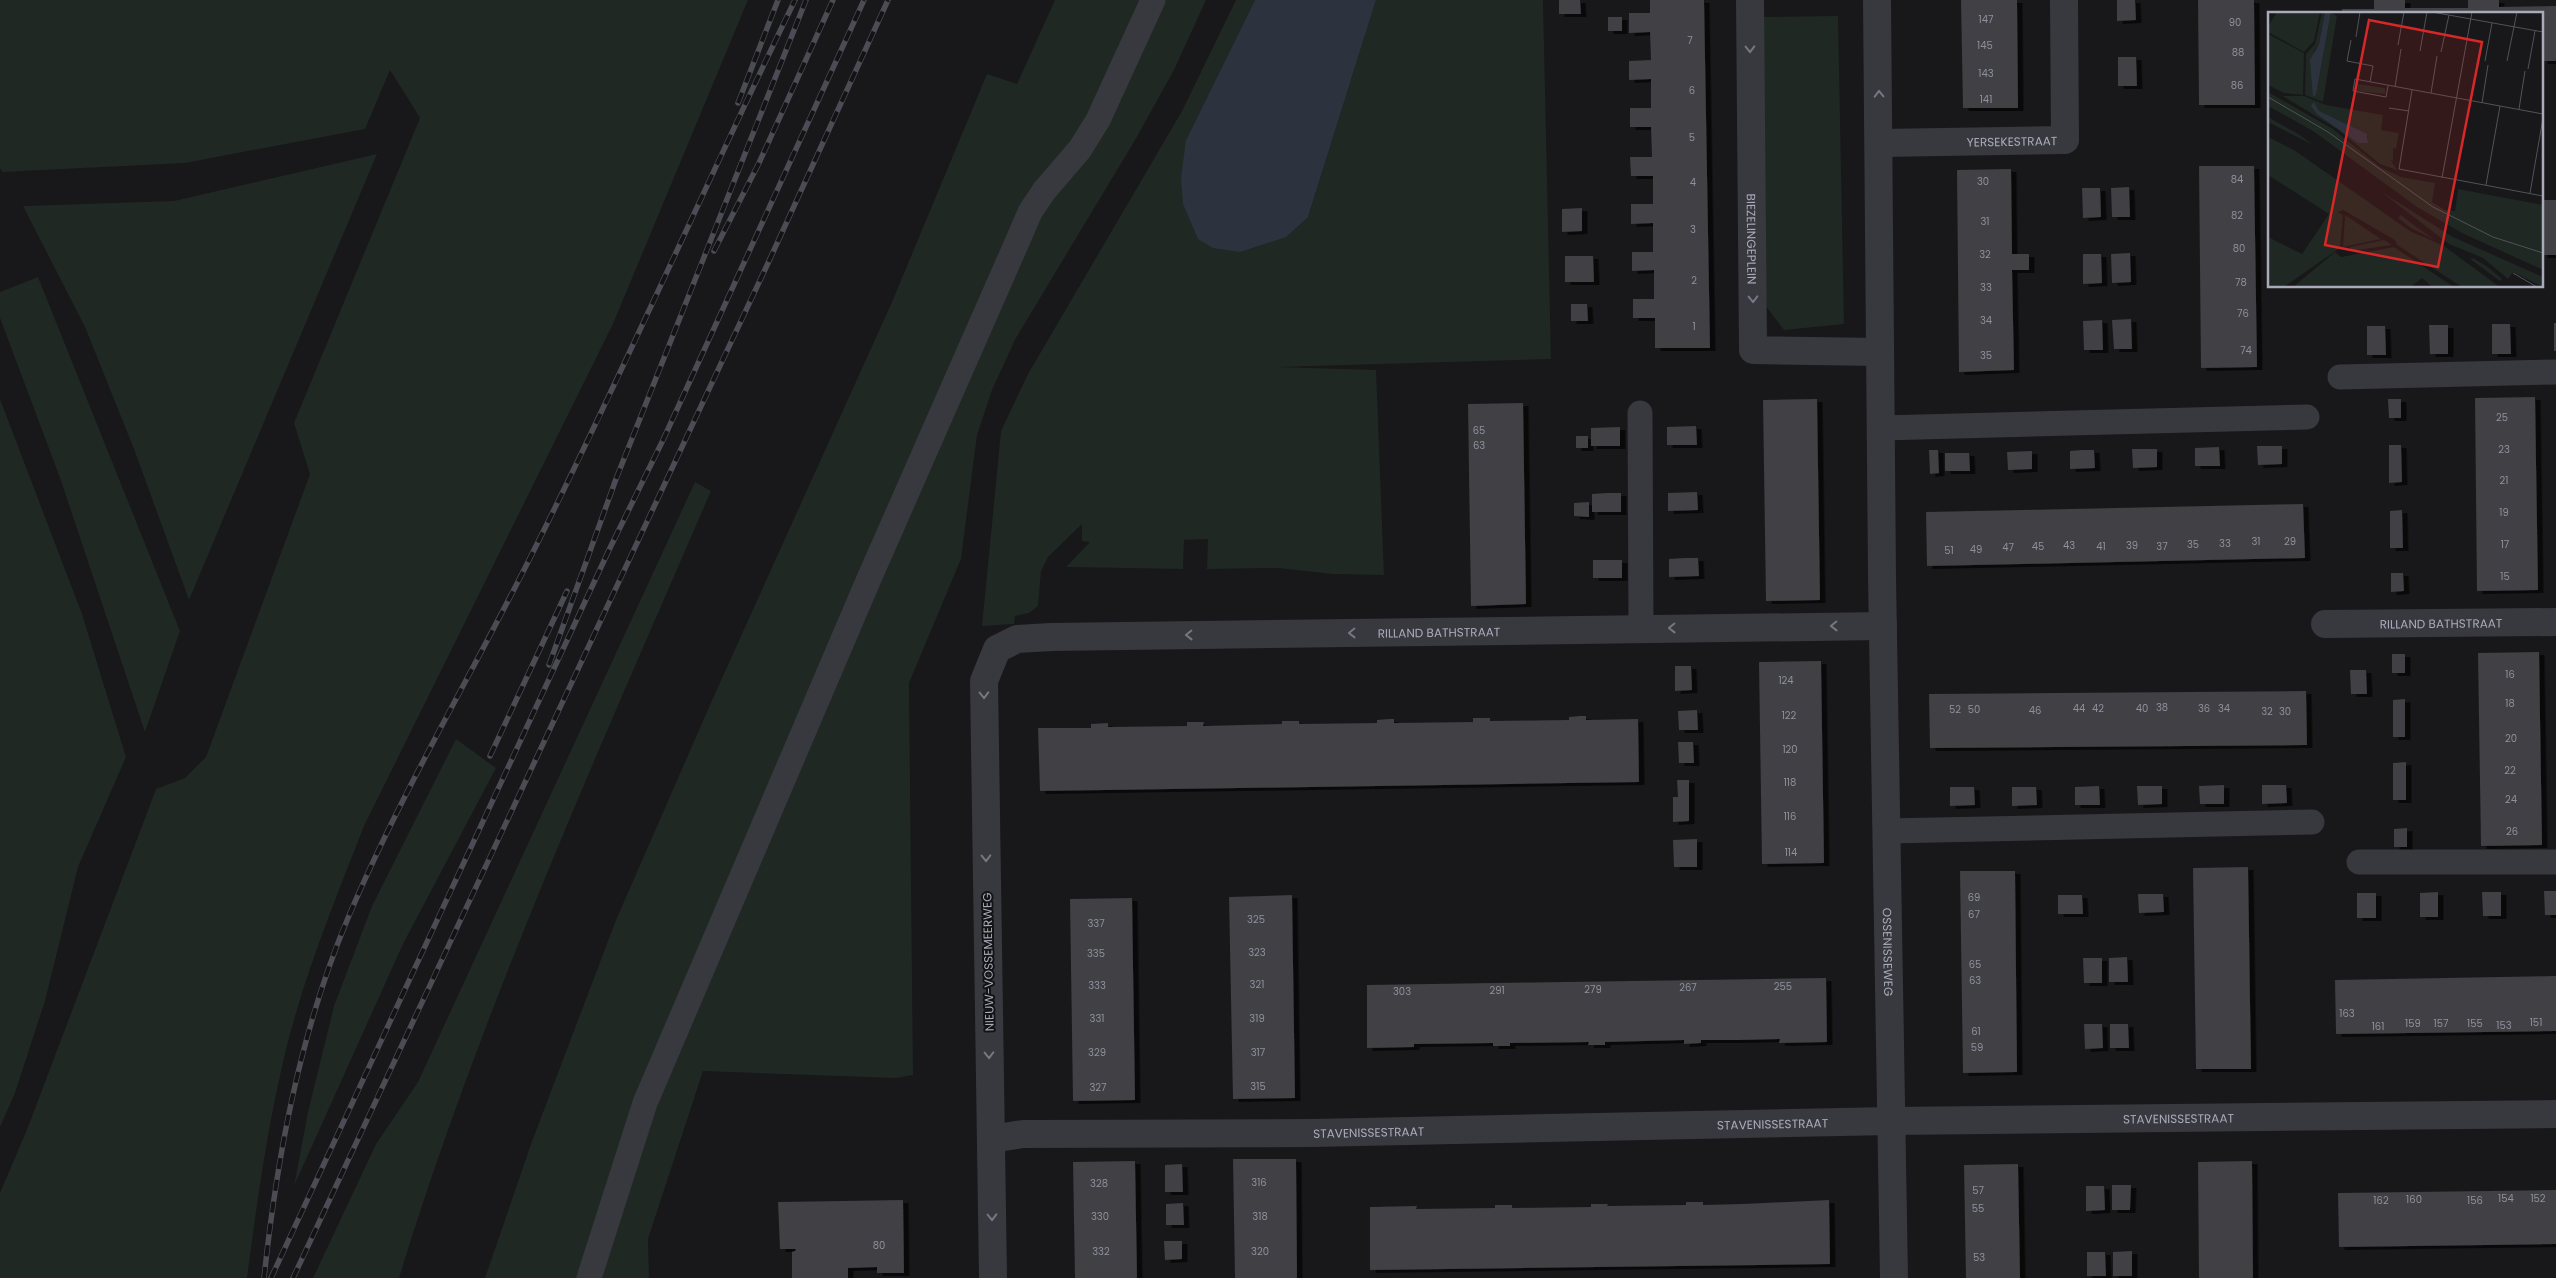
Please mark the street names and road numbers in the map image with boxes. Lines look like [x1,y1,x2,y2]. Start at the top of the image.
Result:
street label: YERSEKESTRAAT [1967,132,2058,150]
street label: BIEZELINGEPLEIN [1743,193,1761,285]
street label: RILLAND BATHSTRAAT [2380,614,2503,632]
street label: RILLAND BATHSTRAAT [1378,623,1501,641]
street label: NIEUW-VOSSEMEERWEG [978,892,998,1032]
street label: OSSENISSEWEG [1879,908,1898,996]
street label: STAVENISSESTRAAT [2123,1109,2235,1127]
street label: STAVENISSESTRAAT [1717,1114,1829,1133]
street label: STAVENISSESTRAAT [1313,1122,1425,1141]

